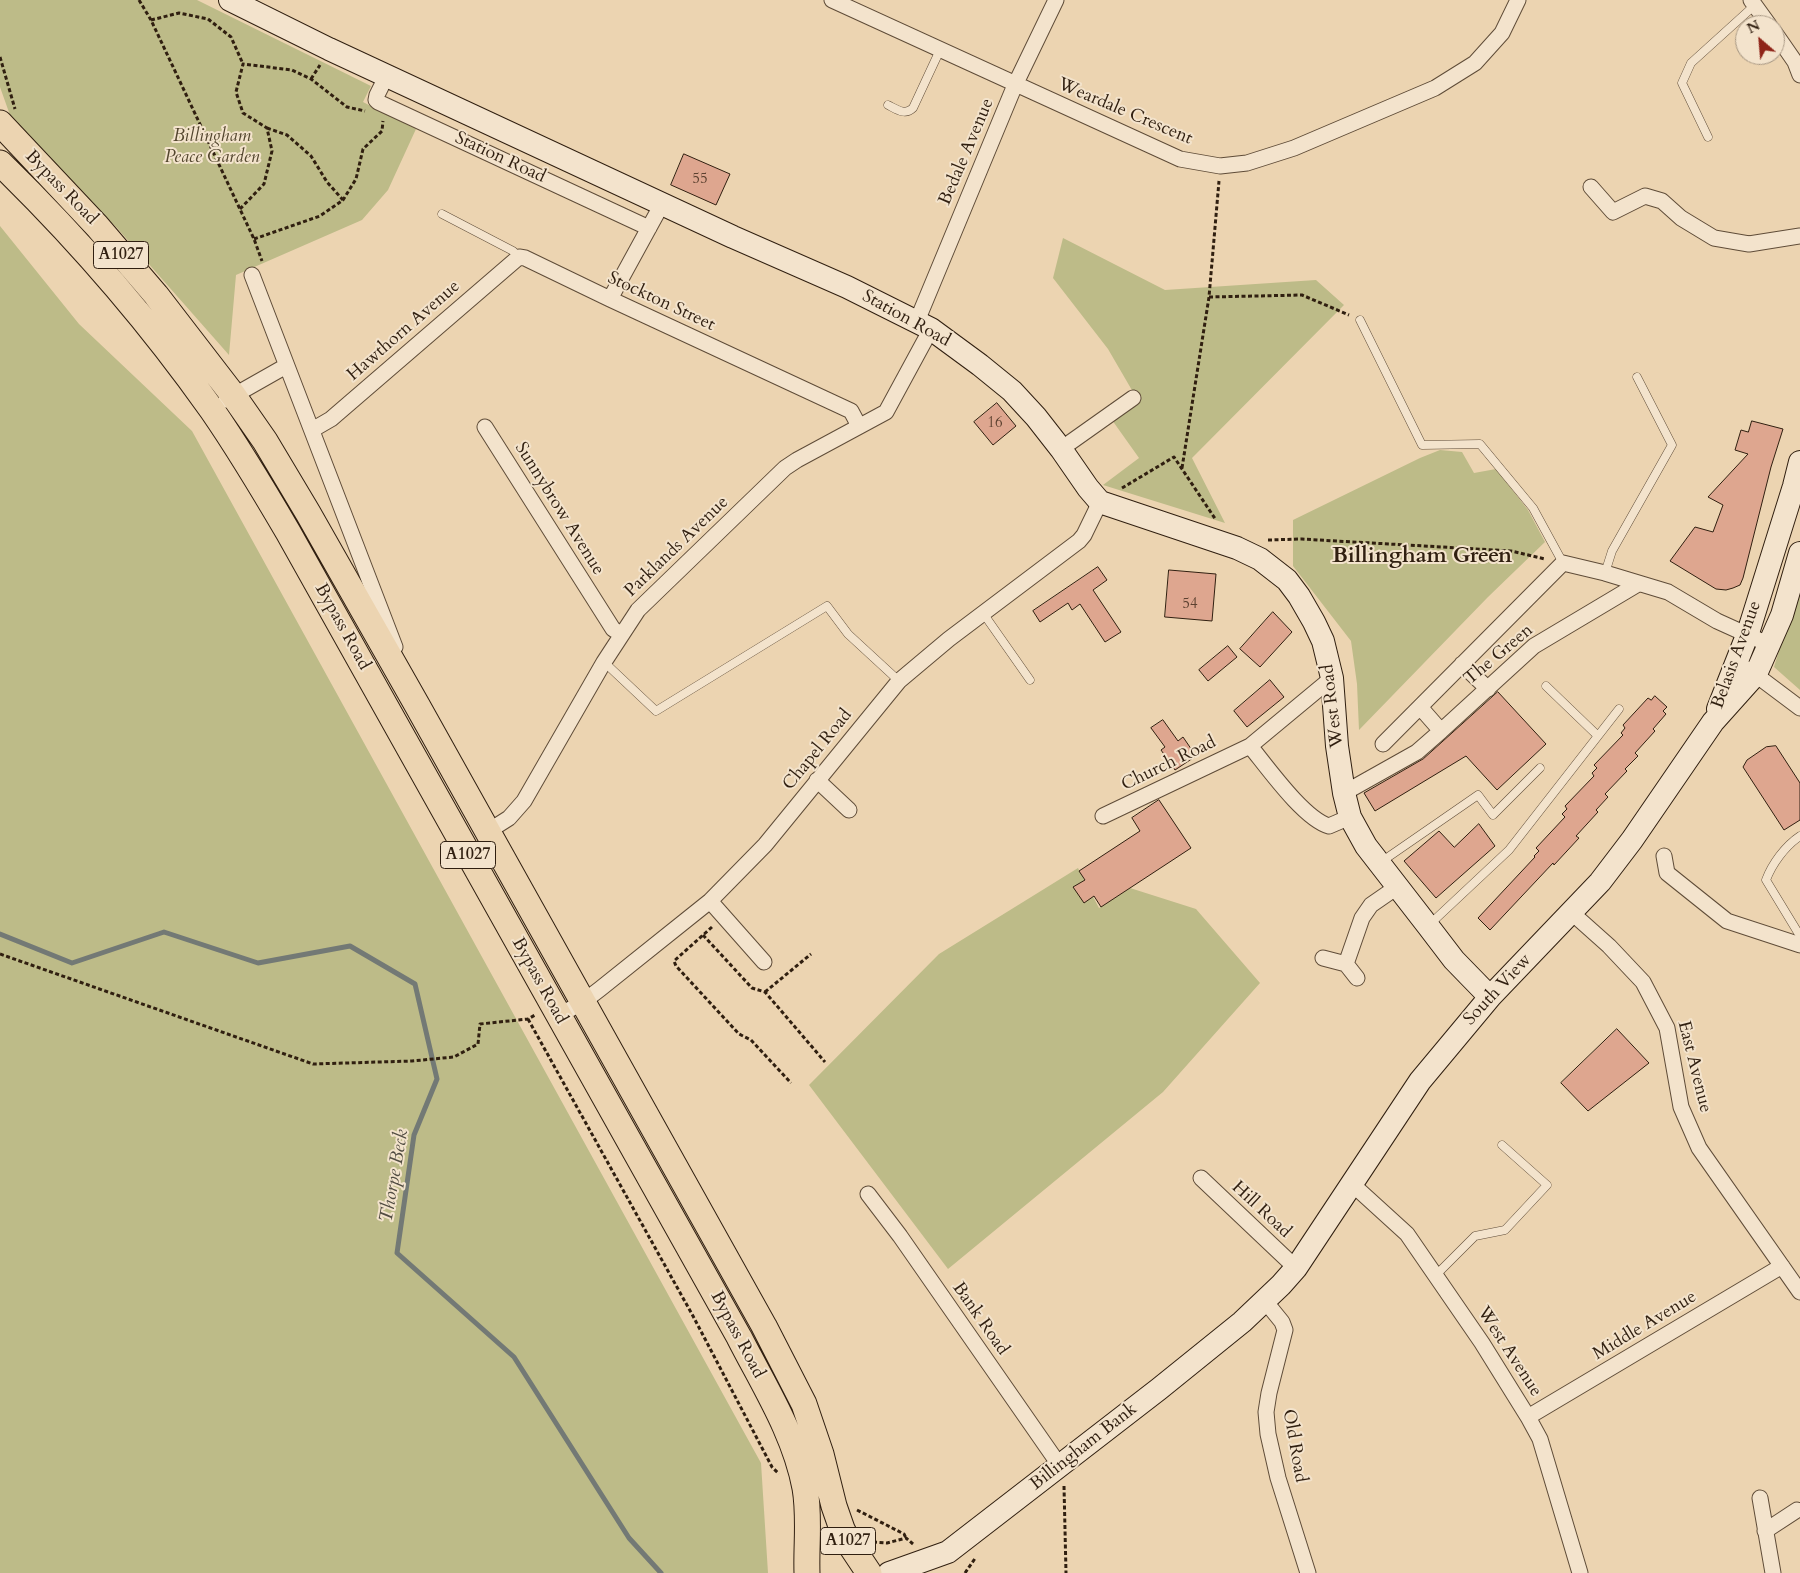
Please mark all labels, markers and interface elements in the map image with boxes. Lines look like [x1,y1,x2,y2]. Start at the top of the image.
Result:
north arrow [1735,15,1785,65]
text: N [1744,16,1763,38]
street label: Weardale Crescent [1054,74,1196,150]
street label: Bedale Avenue [935,95,999,209]
park label: Billingham Peace Garden [164,126,260,168]
street label: Station Road [451,128,549,188]
street label: Bypass Road [20,146,102,230]
house number: 55 [692,171,708,189]
road number: A1027 [94,242,148,268]
street label: Stockton Street [604,268,718,336]
street label: Hawthorn Avenue [343,276,465,386]
street label: Station Road [858,286,954,352]
house number: 16 [987,415,1003,433]
street label: Sunnybrow Avenue [509,439,609,579]
street label: Parklands Avenue [621,492,733,602]
district label: Billingham Green [1332,544,1512,570]
street label: Bypass Road [309,580,375,674]
house number: 54 [1182,596,1198,614]
street label: Belasis Avenue [1708,598,1766,712]
street label: The Green [1460,620,1538,690]
street label: West Road [1317,663,1349,749]
street label: Chapel Road [779,705,857,795]
street label: Church Road [1118,732,1220,796]
road number: A1027 [440,842,496,868]
street label: Bypass Road [506,934,572,1028]
street label: South View [1459,950,1537,1030]
street label: East Avenue [1672,1019,1716,1115]
water label: Thorpe Beck [376,1128,414,1224]
street label: Hill Road [1227,1177,1295,1243]
street label: Bank Road [947,1278,1013,1360]
street label: Middle Avenue [1589,1287,1701,1365]
street label: Bypass Road [705,1288,769,1382]
street label: West Avenue [1472,1303,1546,1401]
street label: Billingham Bank [1026,1399,1142,1495]
street label: Old Road [1277,1408,1311,1484]
road number: A1027 [820,1528,876,1554]

